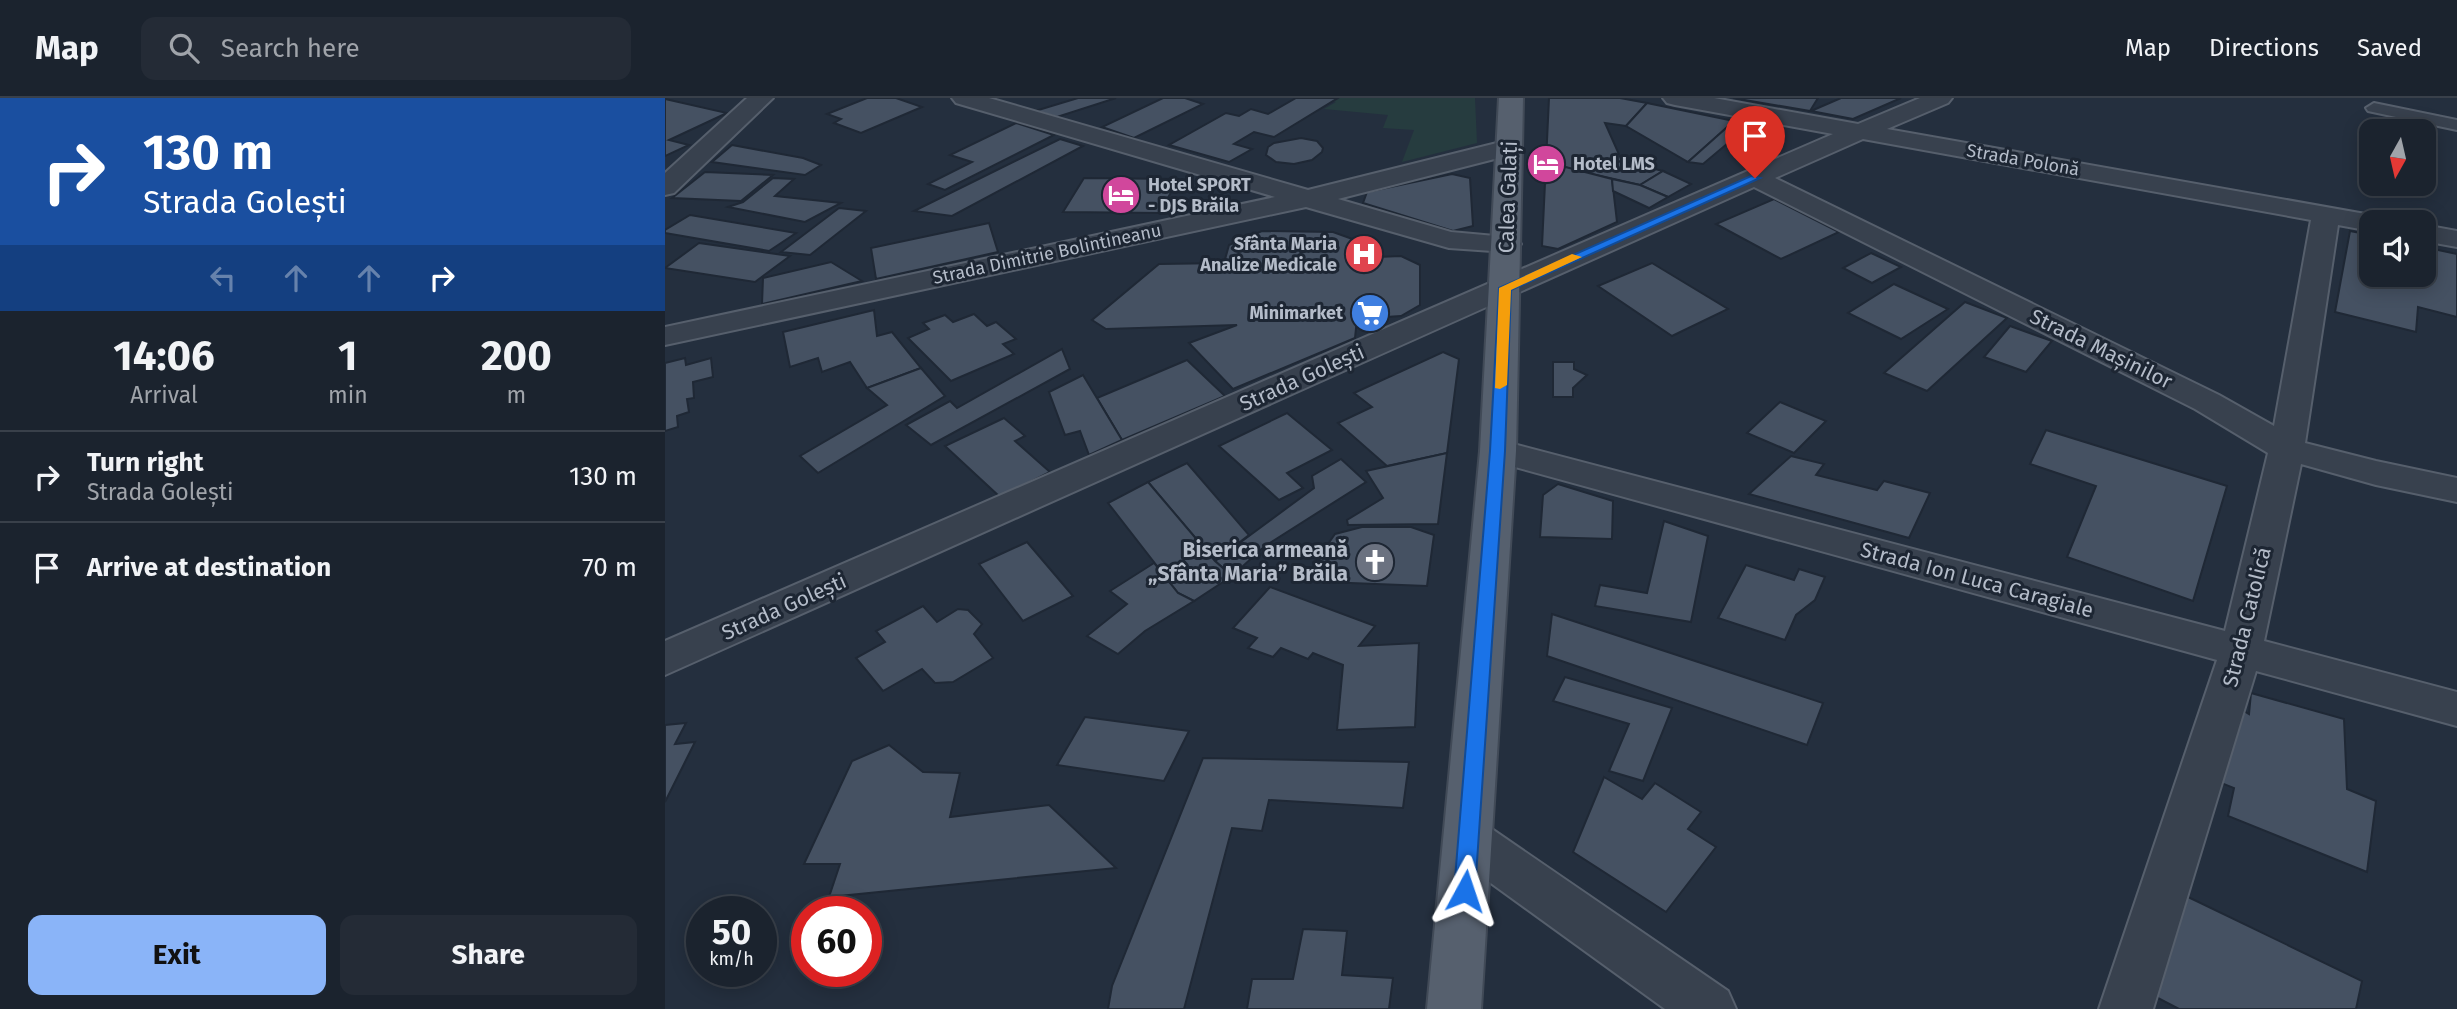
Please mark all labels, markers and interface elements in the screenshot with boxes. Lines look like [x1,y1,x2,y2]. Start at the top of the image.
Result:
search box [141,17,631,80]
text: Map [35,28,99,68]
icon: search [165,29,203,67]
text: Search here [221,33,360,64]
text: Map [2125,34,2171,62]
text: Directions [2209,34,2319,62]
text: Saved [2357,34,2422,62]
pin [1725,106,1785,178]
icon: arrive [1736,117,1774,155]
north arrow [2359,119,2436,196]
map controls [2359,119,2436,287]
text: 130 m [143,123,273,182]
icon: right [28,126,119,217]
street label: Strada Polonă [1965,139,2081,181]
street label: Calea Galați [1493,140,1523,254]
hotel icon: Hotel LMS [1525,143,1567,185]
place label: Hotel LMS [1573,153,1655,175]
hotel icon: Hotel SPORT - DJS Brăila [1100,174,1142,216]
place label: Hotel SPORT - DJS Brăila [1148,174,1251,217]
text: Strada Golești [143,183,347,221]
button: sound [2359,210,2436,287]
street label: Strada Dimitrie Bolintineanu [931,219,1163,289]
place label: Sfânta Maria Analize Medicale [1199,233,1337,276]
hospital icon: Sfânta Maria Analize Medicale [1343,233,1385,275]
icon: left [204,259,242,297]
icon: ahead [277,259,315,297]
icon: ahead [350,259,388,297]
icon: right [423,259,461,297]
supermarket icon: Minimarket [1349,292,1391,334]
place label: Minimarket [1249,302,1344,324]
street label: Strada Mașinilor [2026,303,2176,395]
text: 14:06 [113,331,215,381]
text: 1 [338,331,358,381]
text: 200 [481,331,552,381]
street label: Strada Golești [1236,339,1368,417]
text: Arrival [130,381,198,409]
text: min [328,381,368,409]
text: m [506,381,526,409]
text: Turn right [87,447,204,478]
icon: right [28,458,66,496]
text: 130 m [569,461,637,492]
text: Strada Golești [87,478,233,506]
street label: Strada Ion Luca Caragiale [1858,536,2096,624]
place label: Biserica armeană „Sfânta Maria” Brăila [1148,537,1348,587]
church icon: Biserica armeană „Sfânta Maria” Brăila [1354,541,1396,583]
street label: Strada Catolică [2217,544,2277,690]
icon: arrive [28,549,66,587]
text: Arrive at destination [87,552,331,583]
text: 70 m [582,552,637,583]
street label: Strada Golești [718,568,850,646]
position arrow [1428,854,1502,928]
speed limit sign: 60 [791,896,882,987]
text: 50 [712,911,751,953]
button: Exit [28,915,326,995]
button: Share [340,915,637,995]
text: km/h [709,948,754,970]

